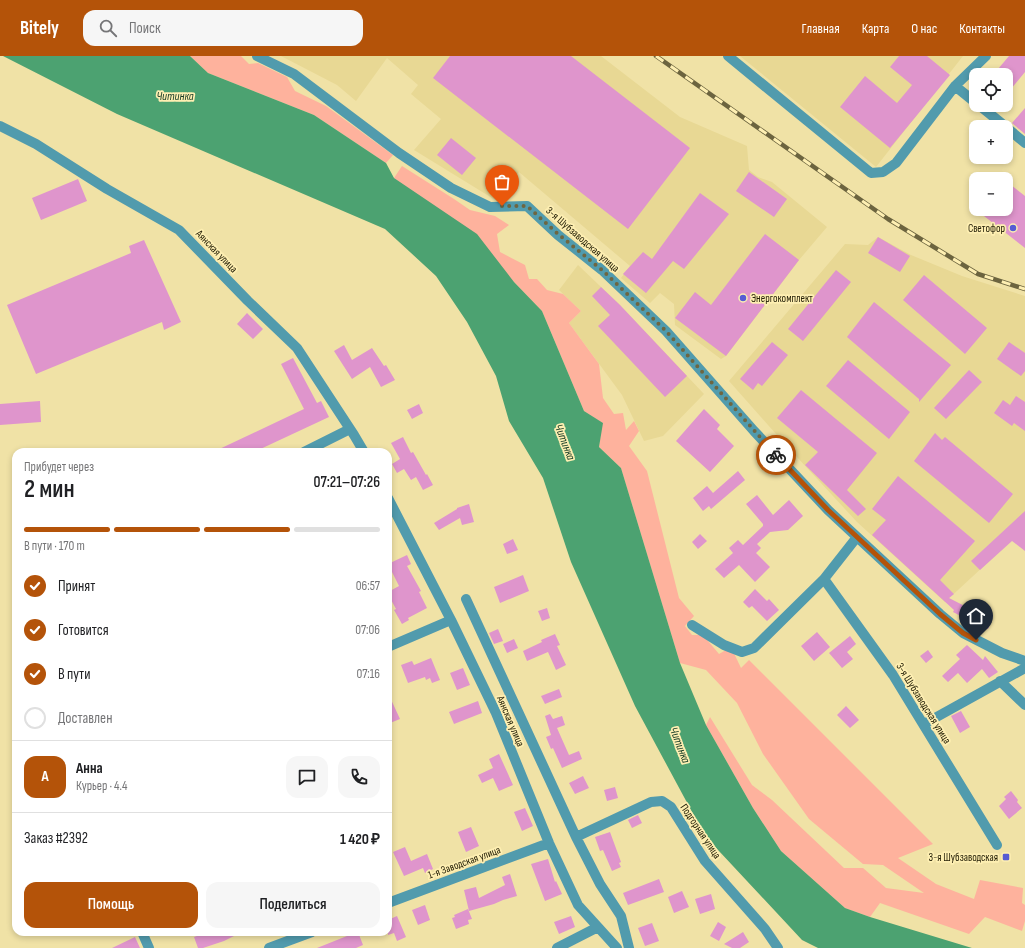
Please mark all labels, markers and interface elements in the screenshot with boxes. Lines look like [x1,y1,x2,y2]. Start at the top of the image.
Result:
search box [83,10,363,46]
text: Bitely [20,17,59,40]
icon: search [97,17,119,39]
text: Поиск [129,19,161,38]
text: Главная [802,20,840,37]
text: Карта [862,20,889,37]
text: О нас [911,20,937,37]
text: Контакты [959,20,1005,37]
map controls [969,68,1013,216]
button: locate [969,68,1013,112]
water label: Читинка [156,89,194,104]
button: + [969,120,1013,164]
pin [485,165,519,206]
icon: bag [491,171,513,193]
button: − [969,172,1013,216]
street label: 3-я Шубзаводская улица [543,204,622,275]
place label: Светофор [968,222,1005,235]
marker: Светофор [1008,223,1018,233]
street label: Аянская улица [192,227,240,275]
place label: Энергокомплект [751,292,813,305]
marker: Энергокомплект [738,293,748,303]
water label: Читинка [551,422,578,462]
courier [756,435,796,475]
icon: bike [765,444,787,466]
text: Прибудет через [24,459,94,475]
text: 07:21–07:26 [314,473,380,492]
text: 2 мин [24,474,75,505]
text: В пути · 170 m [24,538,85,554]
icon: check [24,575,46,597]
text: Принят [58,577,95,596]
text: 06:57 [356,578,380,594]
pin [959,599,993,640]
icon: home [965,605,987,627]
icon: check [24,619,46,641]
text: Готовится [58,621,109,640]
text: 07:06 [355,622,380,638]
street label: 3-я Шубзаводская улица [893,660,954,746]
icon: check [24,663,46,685]
text: В пути [58,665,90,684]
text: 07:16 [356,666,380,682]
street label: Аянская улица [494,693,527,749]
text: Доставлен [58,709,112,728]
water label: Читинка [666,725,693,765]
button: chat [286,756,328,798]
button: phone [338,756,380,798]
text: Анна [76,759,103,778]
text: А [41,767,49,786]
text: Курьер · 4.4 [76,778,127,794]
street label: Подгорная улица [677,801,724,861]
text: Заказ #2392 [24,829,88,848]
text: 1 420 ₽ [340,830,380,849]
street label: 1-я Заводская улица [426,843,502,882]
place label: 3-я Шубзаводская [929,851,998,864]
marker: 3-я Шубзаводская [1001,852,1011,862]
button: Помощь [24,882,198,928]
button: Поделиться [206,882,380,928]

